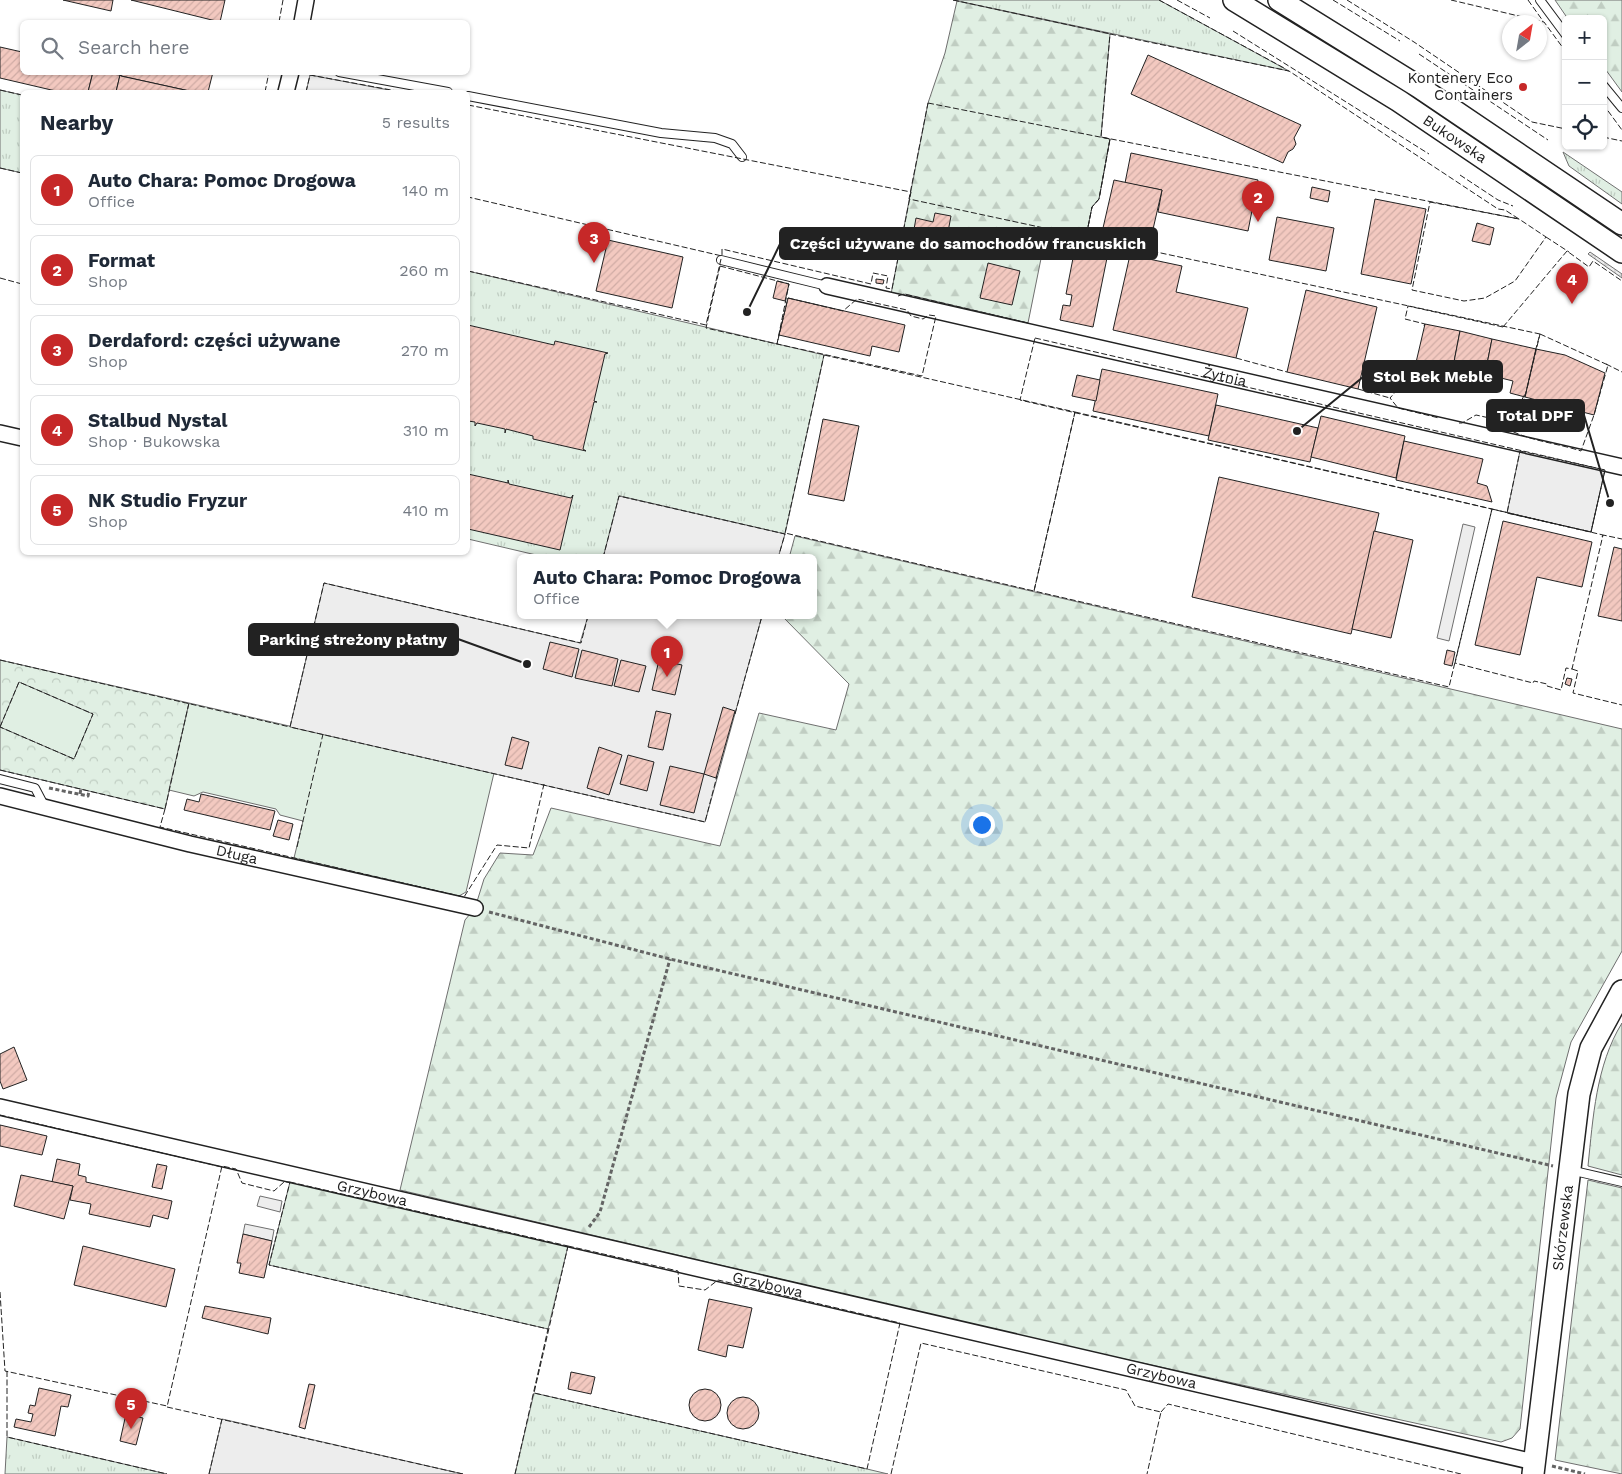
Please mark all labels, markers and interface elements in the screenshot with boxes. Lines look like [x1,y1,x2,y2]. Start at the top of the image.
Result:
north arrow [1502,15,1547,60]
map controls [1562,15,1607,150]
button: + [1562,15,1607,60]
search box [20,20,470,75]
icon: search [38,34,66,62]
text: Search here [78,36,189,59]
button: − [1562,60,1607,105]
place label: Kontenery Eco Containers [1407,69,1513,104]
marker: Kontenery Eco Containers [1517,81,1529,93]
button: locate [1562,105,1607,150]
text: Nearby [40,110,113,135]
street label: Bukowska [1420,111,1491,167]
text: 5 results [382,113,450,132]
text: Auto Chara: Pomoc Drogowa [88,169,356,192]
text: 1 [54,181,60,200]
text: 140 m [402,181,449,200]
pin: 2 [1242,181,1274,222]
text: Office [88,192,135,211]
pin: 3 [578,222,610,263]
callout: Części używane do samochodów francuskich [780,228,1157,259]
text: Części używane do samochodów francuskich [790,234,1146,253]
text: Format [88,249,155,272]
text: 2 [52,261,62,280]
text: 260 m [399,261,449,280]
pin: 4 [1556,263,1588,304]
text: Shop [88,272,128,291]
text: Derdaford: części używane [88,329,340,352]
text: 3 [52,341,62,360]
text: 270 m [401,341,449,360]
text: Shop [88,352,128,371]
callout: Stol Bek Meble [1363,361,1502,392]
street label: Żytnia [1201,363,1249,390]
text: Stol Bek Meble [1373,367,1493,386]
callout: Total DPF [1487,400,1584,431]
text: Total DPF [1497,406,1573,425]
text: Stalbud Nystal [88,409,227,432]
text: 4 [52,421,62,440]
text: 310 m [403,421,449,440]
text: Shop · Bukowska [88,432,220,451]
text: NK Studio Fryzur [88,489,247,512]
text: 5 [52,501,62,520]
text: 410 m [403,501,449,520]
text: Shop [88,512,128,531]
popup [517,554,817,619]
text: Auto Chara: Pomoc Drogowa [533,566,801,589]
text: Office [533,589,580,608]
callout: Parking streżony płatny [249,624,458,655]
text: Parking streżony płatny [259,630,448,649]
pin: 1 [651,636,683,677]
your location [969,812,995,838]
street label: Długa [214,841,260,868]
street label: Grzybowa [335,1176,410,1210]
street label: Skórzewska [1549,1183,1577,1272]
street label: Grzybowa [731,1268,805,1302]
street label: Grzybowa [1124,1359,1199,1393]
pin: 5 [115,1388,147,1429]

